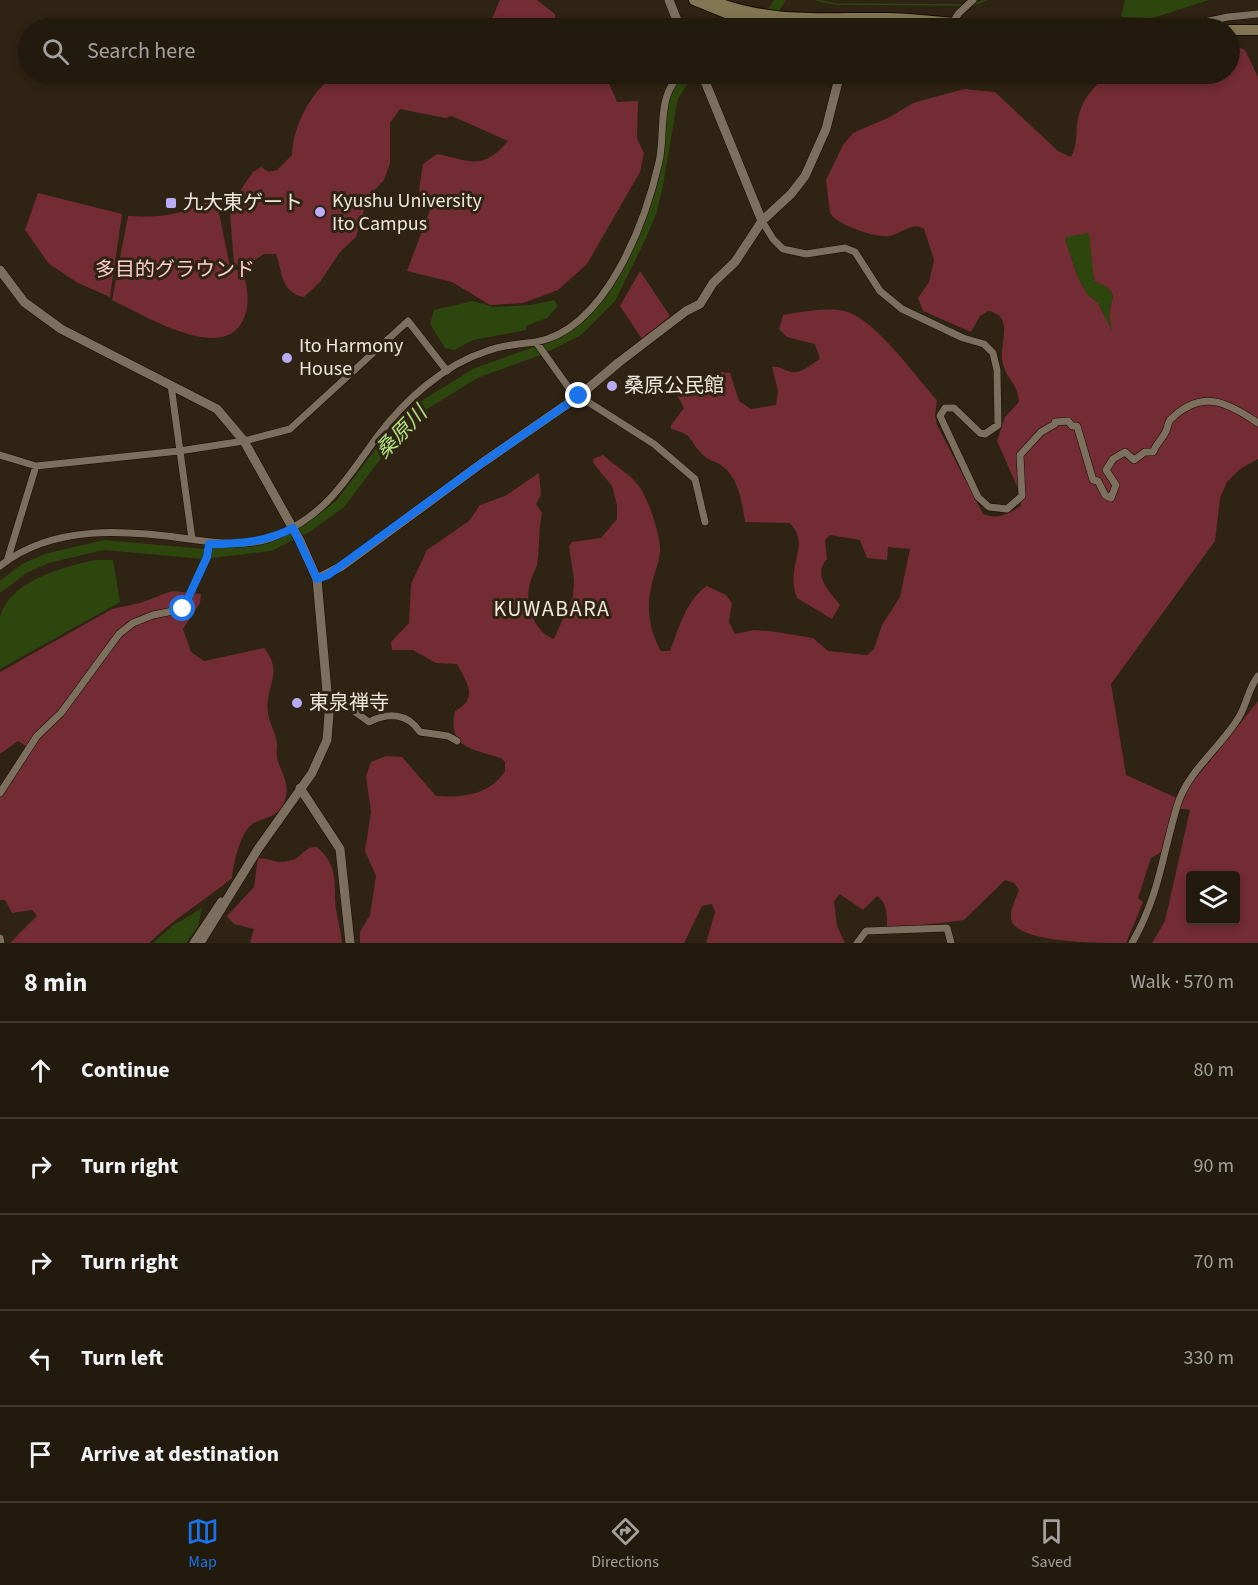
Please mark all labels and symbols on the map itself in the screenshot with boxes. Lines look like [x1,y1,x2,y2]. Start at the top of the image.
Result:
place label: Kyushu University Ito Campus [332,187,482,238]
place label: 九大東ゲート [183,189,303,217]
marker: 九大東ゲート [164,196,178,210]
marker: Kyushu University Ito Campus [313,205,327,219]
park label: 多目的グラウンド [95,256,255,284]
place label: Ito Harmony House [299,332,404,383]
marker: Ito Harmony House [280,351,294,365]
place label: 桑原公民館 [624,372,724,400]
marker: 桑原公民館 [605,379,619,393]
route end [565,382,591,408]
water label: 桑原川 [368,397,435,465]
district label: KUWABARA [493,593,611,625]
route start [169,595,195,621]
place label: 東泉禅寺 [309,689,389,717]
marker: 東泉禅寺 [290,696,304,710]

